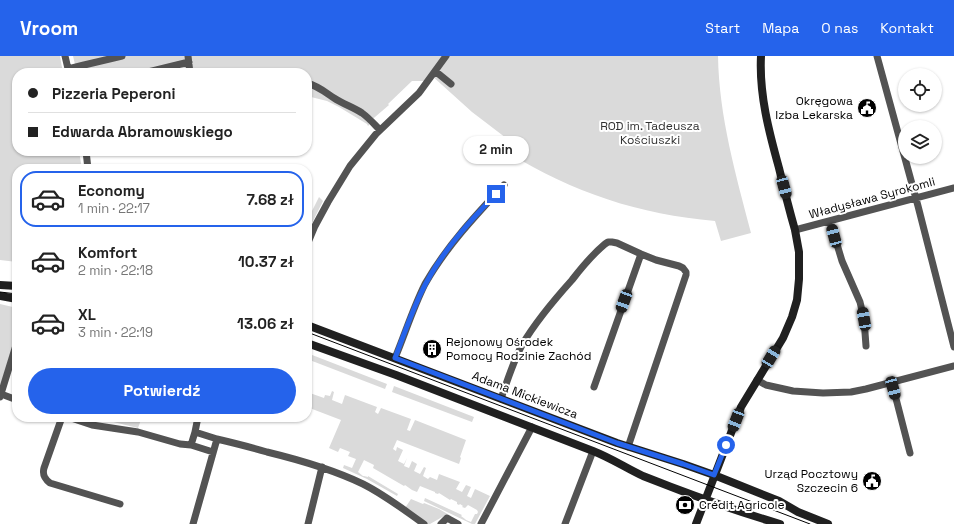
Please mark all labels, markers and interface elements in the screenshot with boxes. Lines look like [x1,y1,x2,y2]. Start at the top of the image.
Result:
text: Vroom [20,16,78,41]
text: Start [705,19,740,37]
text: Mapa [762,19,799,37]
text: O nas [821,19,858,37]
text: Kontakt [880,19,934,37]
map controls [898,68,942,164]
button: locate [898,68,942,112]
text: Pizzeria Peperoni [52,84,175,103]
place label: Okręgowa Izba Lekarska [775,93,853,123]
public building icon: Okręgowa Izba Lekarska [856,97,878,119]
park label: ROD im. Tadeusza Kościuszki [600,118,700,148]
button: layers [898,120,942,164]
text: Edwarda Abramowskiego [52,122,233,141]
callout: 2 min [463,136,529,164]
text: 2 min [479,141,513,158]
street label: Władysława Syrokomli [807,173,937,223]
car [775,174,793,200]
icon: car [30,181,66,217]
text: Economy [78,181,145,200]
route end [487,185,505,203]
text: 7.68 zł [246,190,294,209]
text: 1 min · 22:17 [78,200,150,217]
car [825,223,843,249]
icon: car [30,243,66,279]
text: Komfort [78,243,137,262]
text: 10.37 zł [238,252,294,271]
text: 2 min · 22:18 [78,262,153,279]
car [614,288,634,314]
icon: car [30,305,66,341]
text: XL [78,305,96,324]
car [856,306,872,332]
text: 13.06 zł [237,314,294,333]
text: 3 min · 22:19 [78,324,153,341]
place label: Rejonowy Ośrodek Pomocy Rodzinie Zachód [446,334,592,364]
building icon: Rejonowy Ośrodek Pomocy Rodzinie Zachód [421,338,443,360]
car [760,344,782,370]
street label: Adama Mickiewicza [470,367,580,423]
button: Potwierdź [28,368,296,414]
car [884,375,902,401]
car [726,407,746,433]
route start [717,436,735,454]
place label: Urząd Pocztowy Szczecin 6 [765,466,858,496]
public building icon: Urząd Pocztowy Szczecin 6 [861,470,883,492]
bank icon: Crédit Agricole [674,494,696,516]
place label: Crédit Agricole [699,497,785,513]

